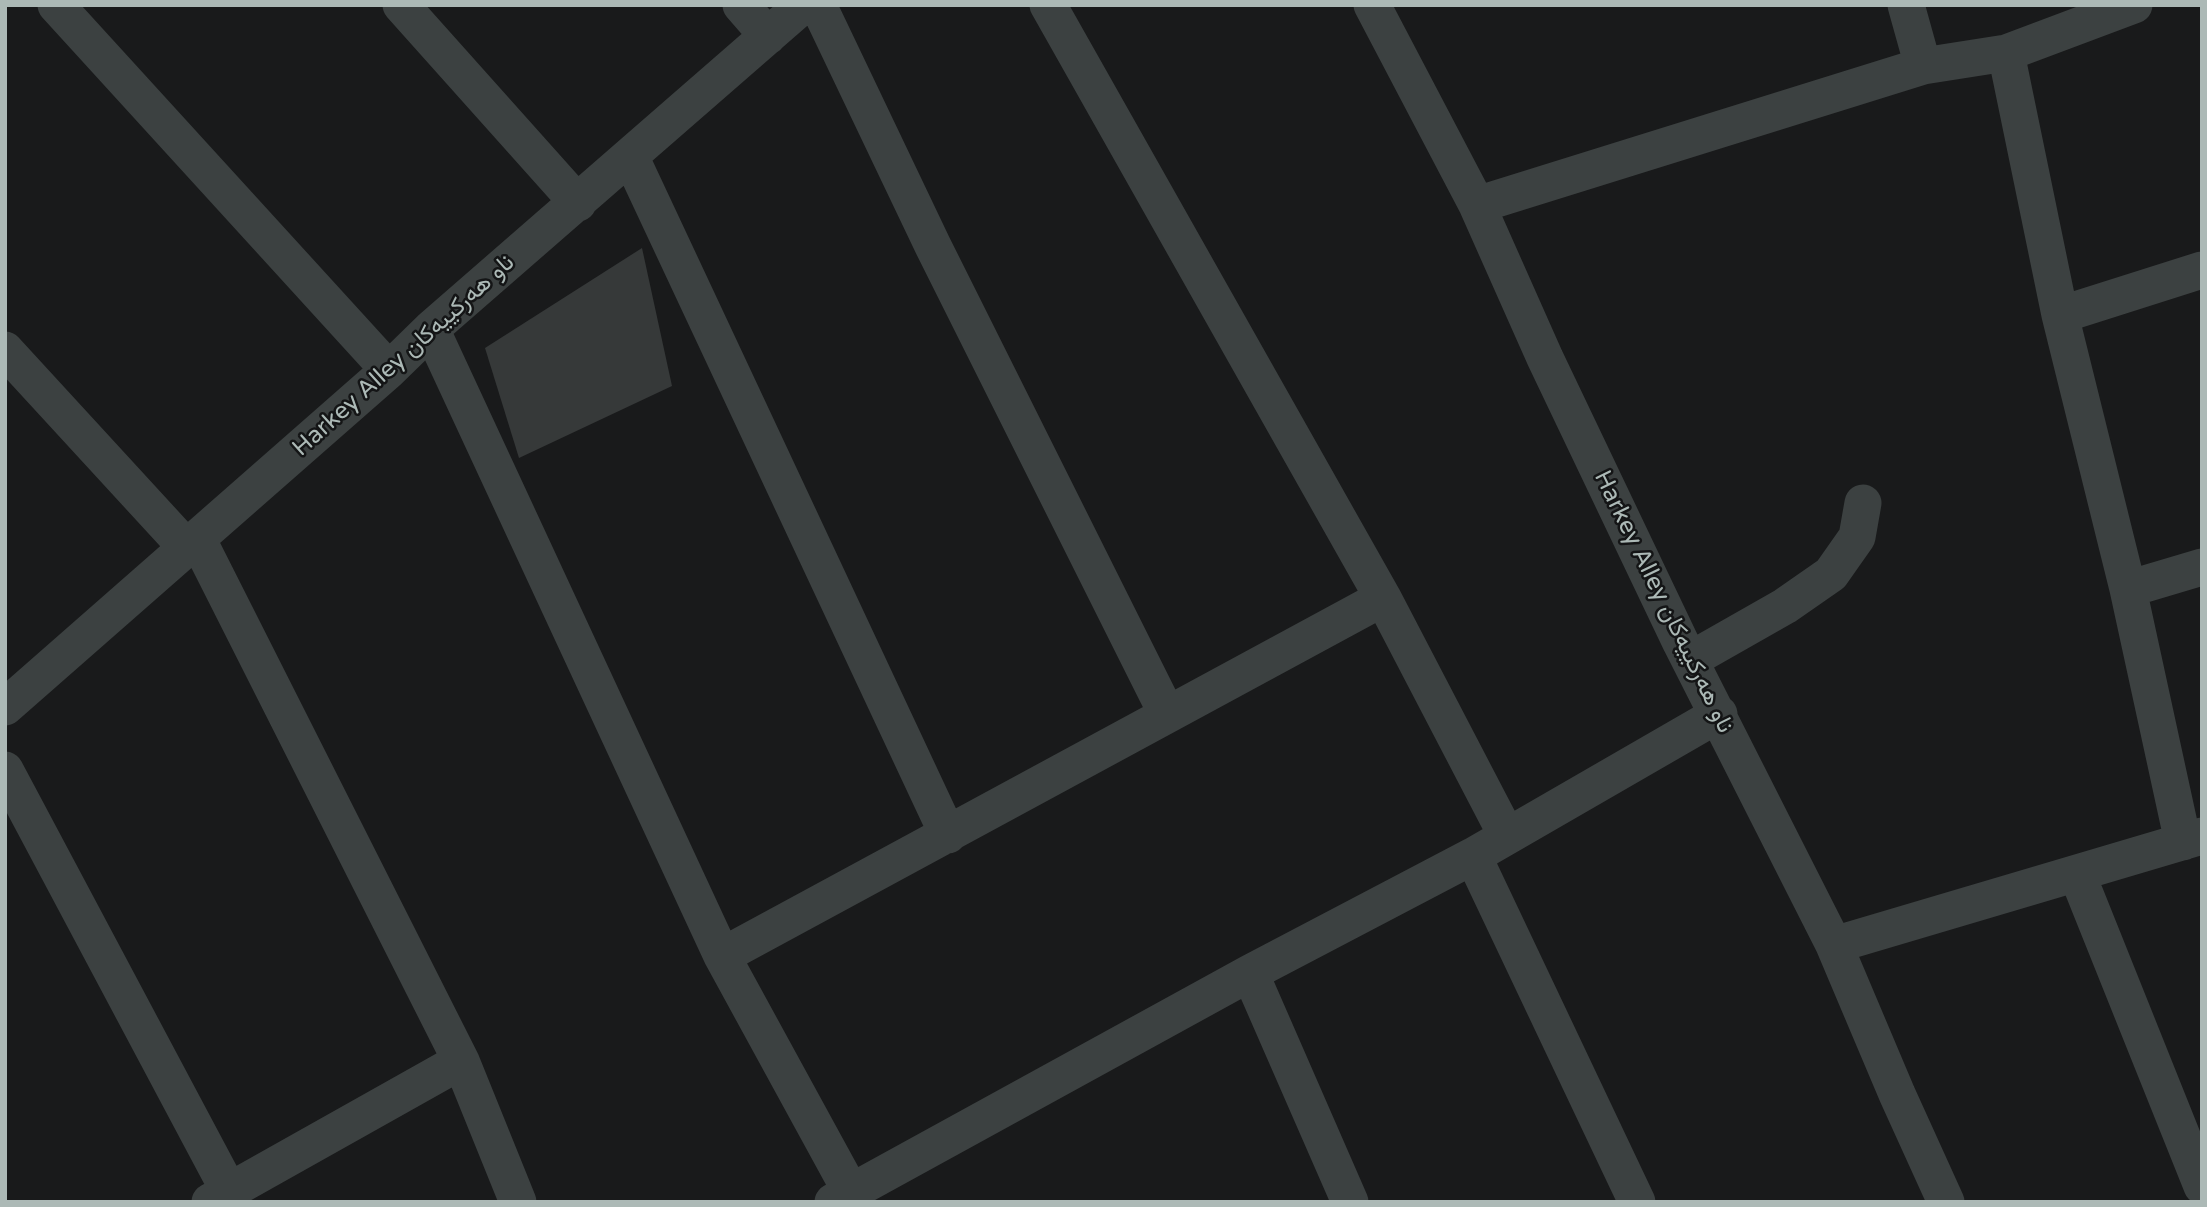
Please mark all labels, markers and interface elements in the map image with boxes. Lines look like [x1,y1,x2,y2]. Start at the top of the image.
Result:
street label: Harkey Alley ناو هەركييەكان [287,249,521,463]
street label: Harkey Alley ناو هەركييەكان [1587,466,1739,738]

